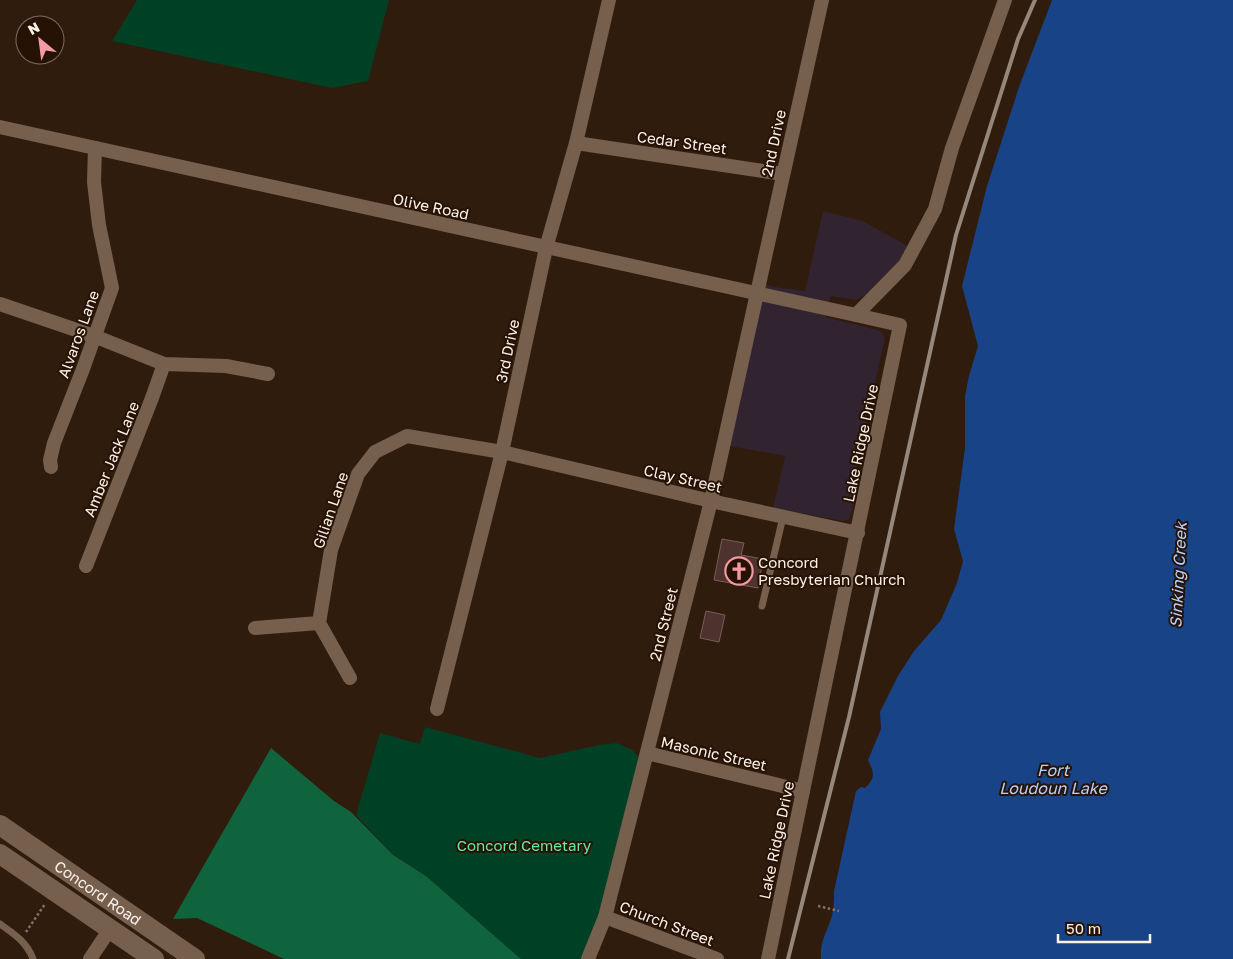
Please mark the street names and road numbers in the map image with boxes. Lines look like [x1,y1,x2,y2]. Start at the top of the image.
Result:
street label: 2nd Drive [757,108,789,178]
street label: Cedar Street [636,127,728,157]
street label: Olive Road [391,189,471,223]
street label: Alvaros Lane [54,287,102,380]
street label: 3rd Drive [491,317,523,384]
street label: Lake Ridge Drive [839,382,881,504]
street label: Amber Jack Lane [80,398,143,519]
street label: Clay Street [642,460,724,496]
street label: Gilian Lane [308,469,352,551]
street label: 2nd Street [645,585,681,663]
street label: Masonic Street [659,732,769,774]
street label: Lake Ridge Drive [755,779,797,901]
street label: Concord Road [51,856,145,928]
street label: Church Street [617,897,717,949]

